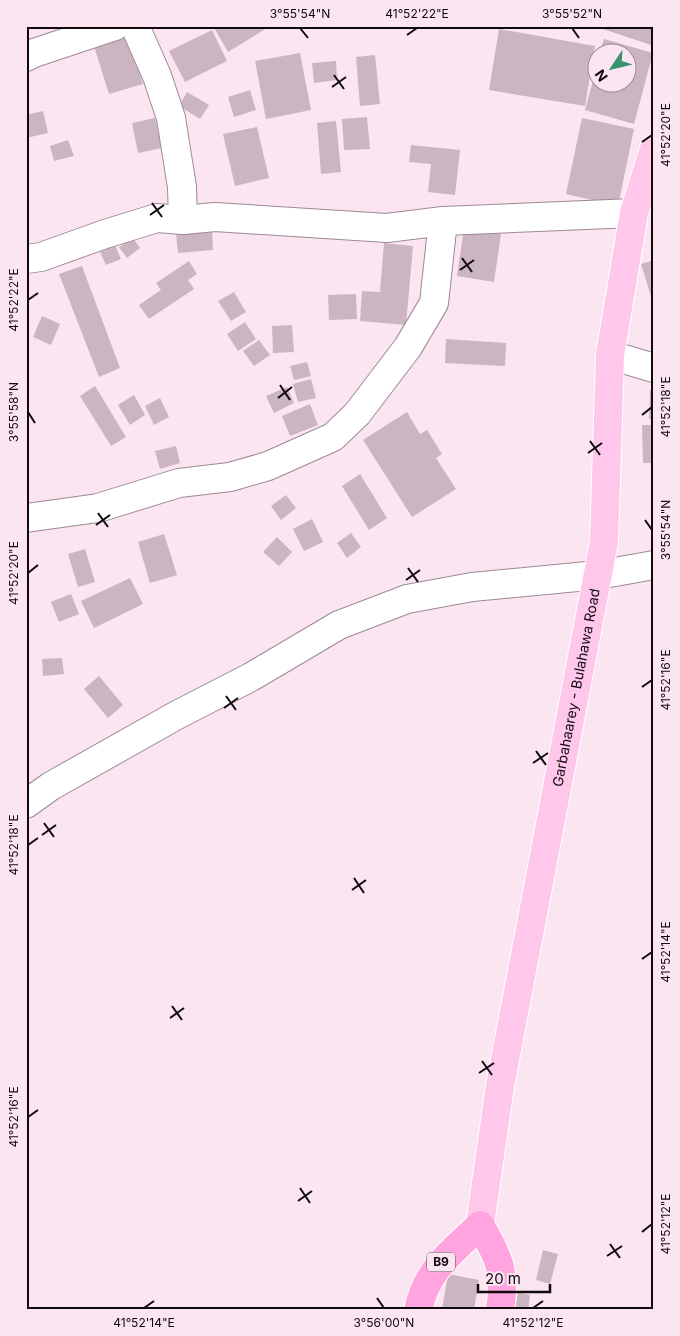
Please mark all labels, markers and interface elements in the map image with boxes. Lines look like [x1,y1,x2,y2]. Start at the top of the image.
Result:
text: 3°55'54"N [270,6,330,21]
text: 41°52'22"E [385,6,449,21]
text: 3°55'52"N [542,6,602,21]
north arrow [588,42,638,92]
text: N [591,66,611,85]
text: 41°52'20"E [658,103,673,167]
text: 41°52'22"E [6,268,21,332]
text: 41°52'18"E [658,376,673,438]
text: 3°55'58"N [6,382,21,442]
text: 3°55'54"N [658,500,673,560]
text: 41°52'20"E [6,541,21,605]
street label: Garbahaarey - Bulahawa Road [548,587,603,788]
text: 41°52'16"E [658,649,673,711]
text: 41°52'18"E [6,814,21,876]
text: 41°52'14"E [658,921,673,983]
text: 41°52'16"E [6,1086,21,1148]
text: 41°52'12"E [658,1193,673,1255]
road number: B9 [427,1252,455,1272]
scale bar [478,1261,550,1293]
text: 20 m [485,1269,521,1288]
text: 41°52'14"E [113,1315,175,1330]
text: 3°56'00"N [354,1315,414,1330]
text: 41°52'12"E [502,1315,564,1330]

